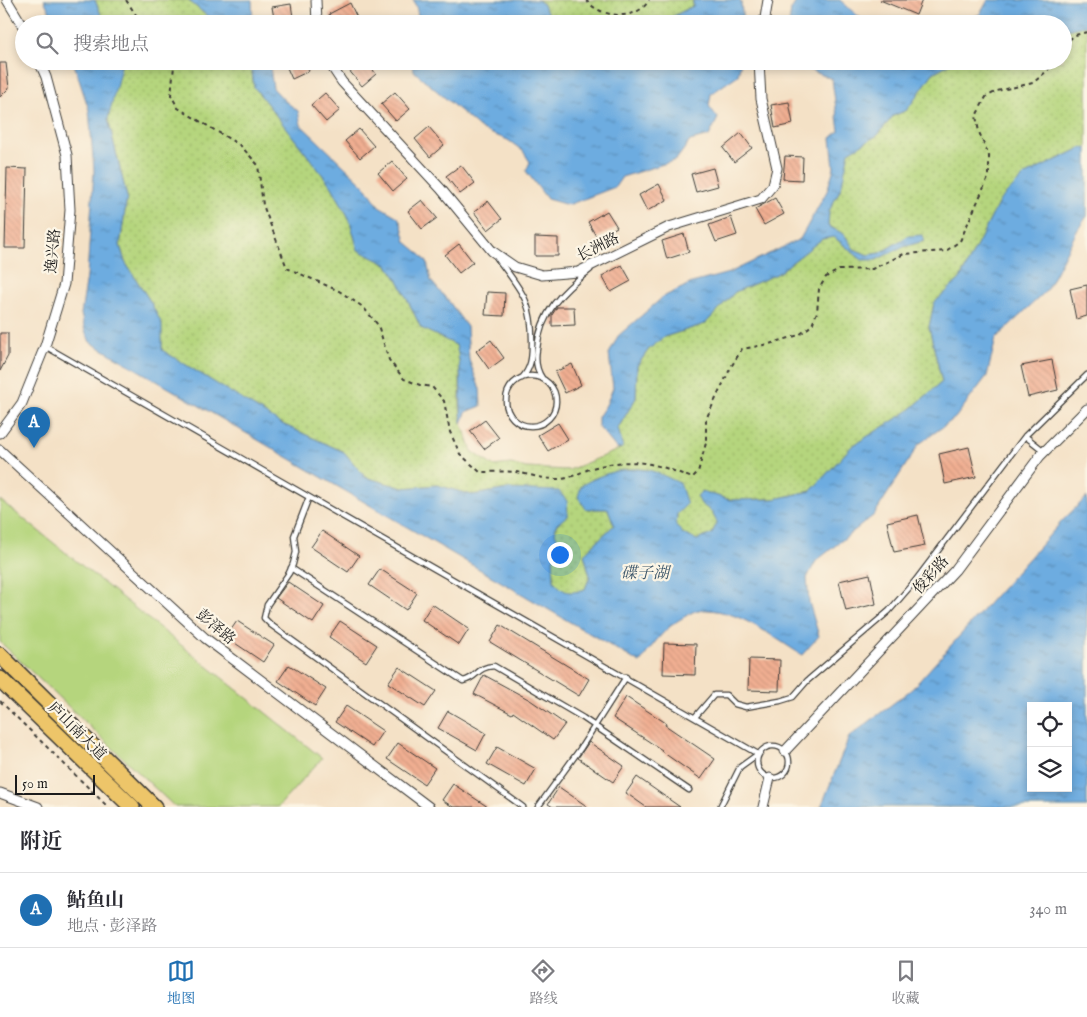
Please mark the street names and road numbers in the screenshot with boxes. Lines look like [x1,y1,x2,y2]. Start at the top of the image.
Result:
street label: 逸兴路 [42,228,64,274]
street label: 长洲路 [574,229,622,265]
street label: 俊彩路 [909,552,953,598]
street label: 彭泽路 [193,605,239,649]
street label: 庐山南大道 [44,698,110,764]

